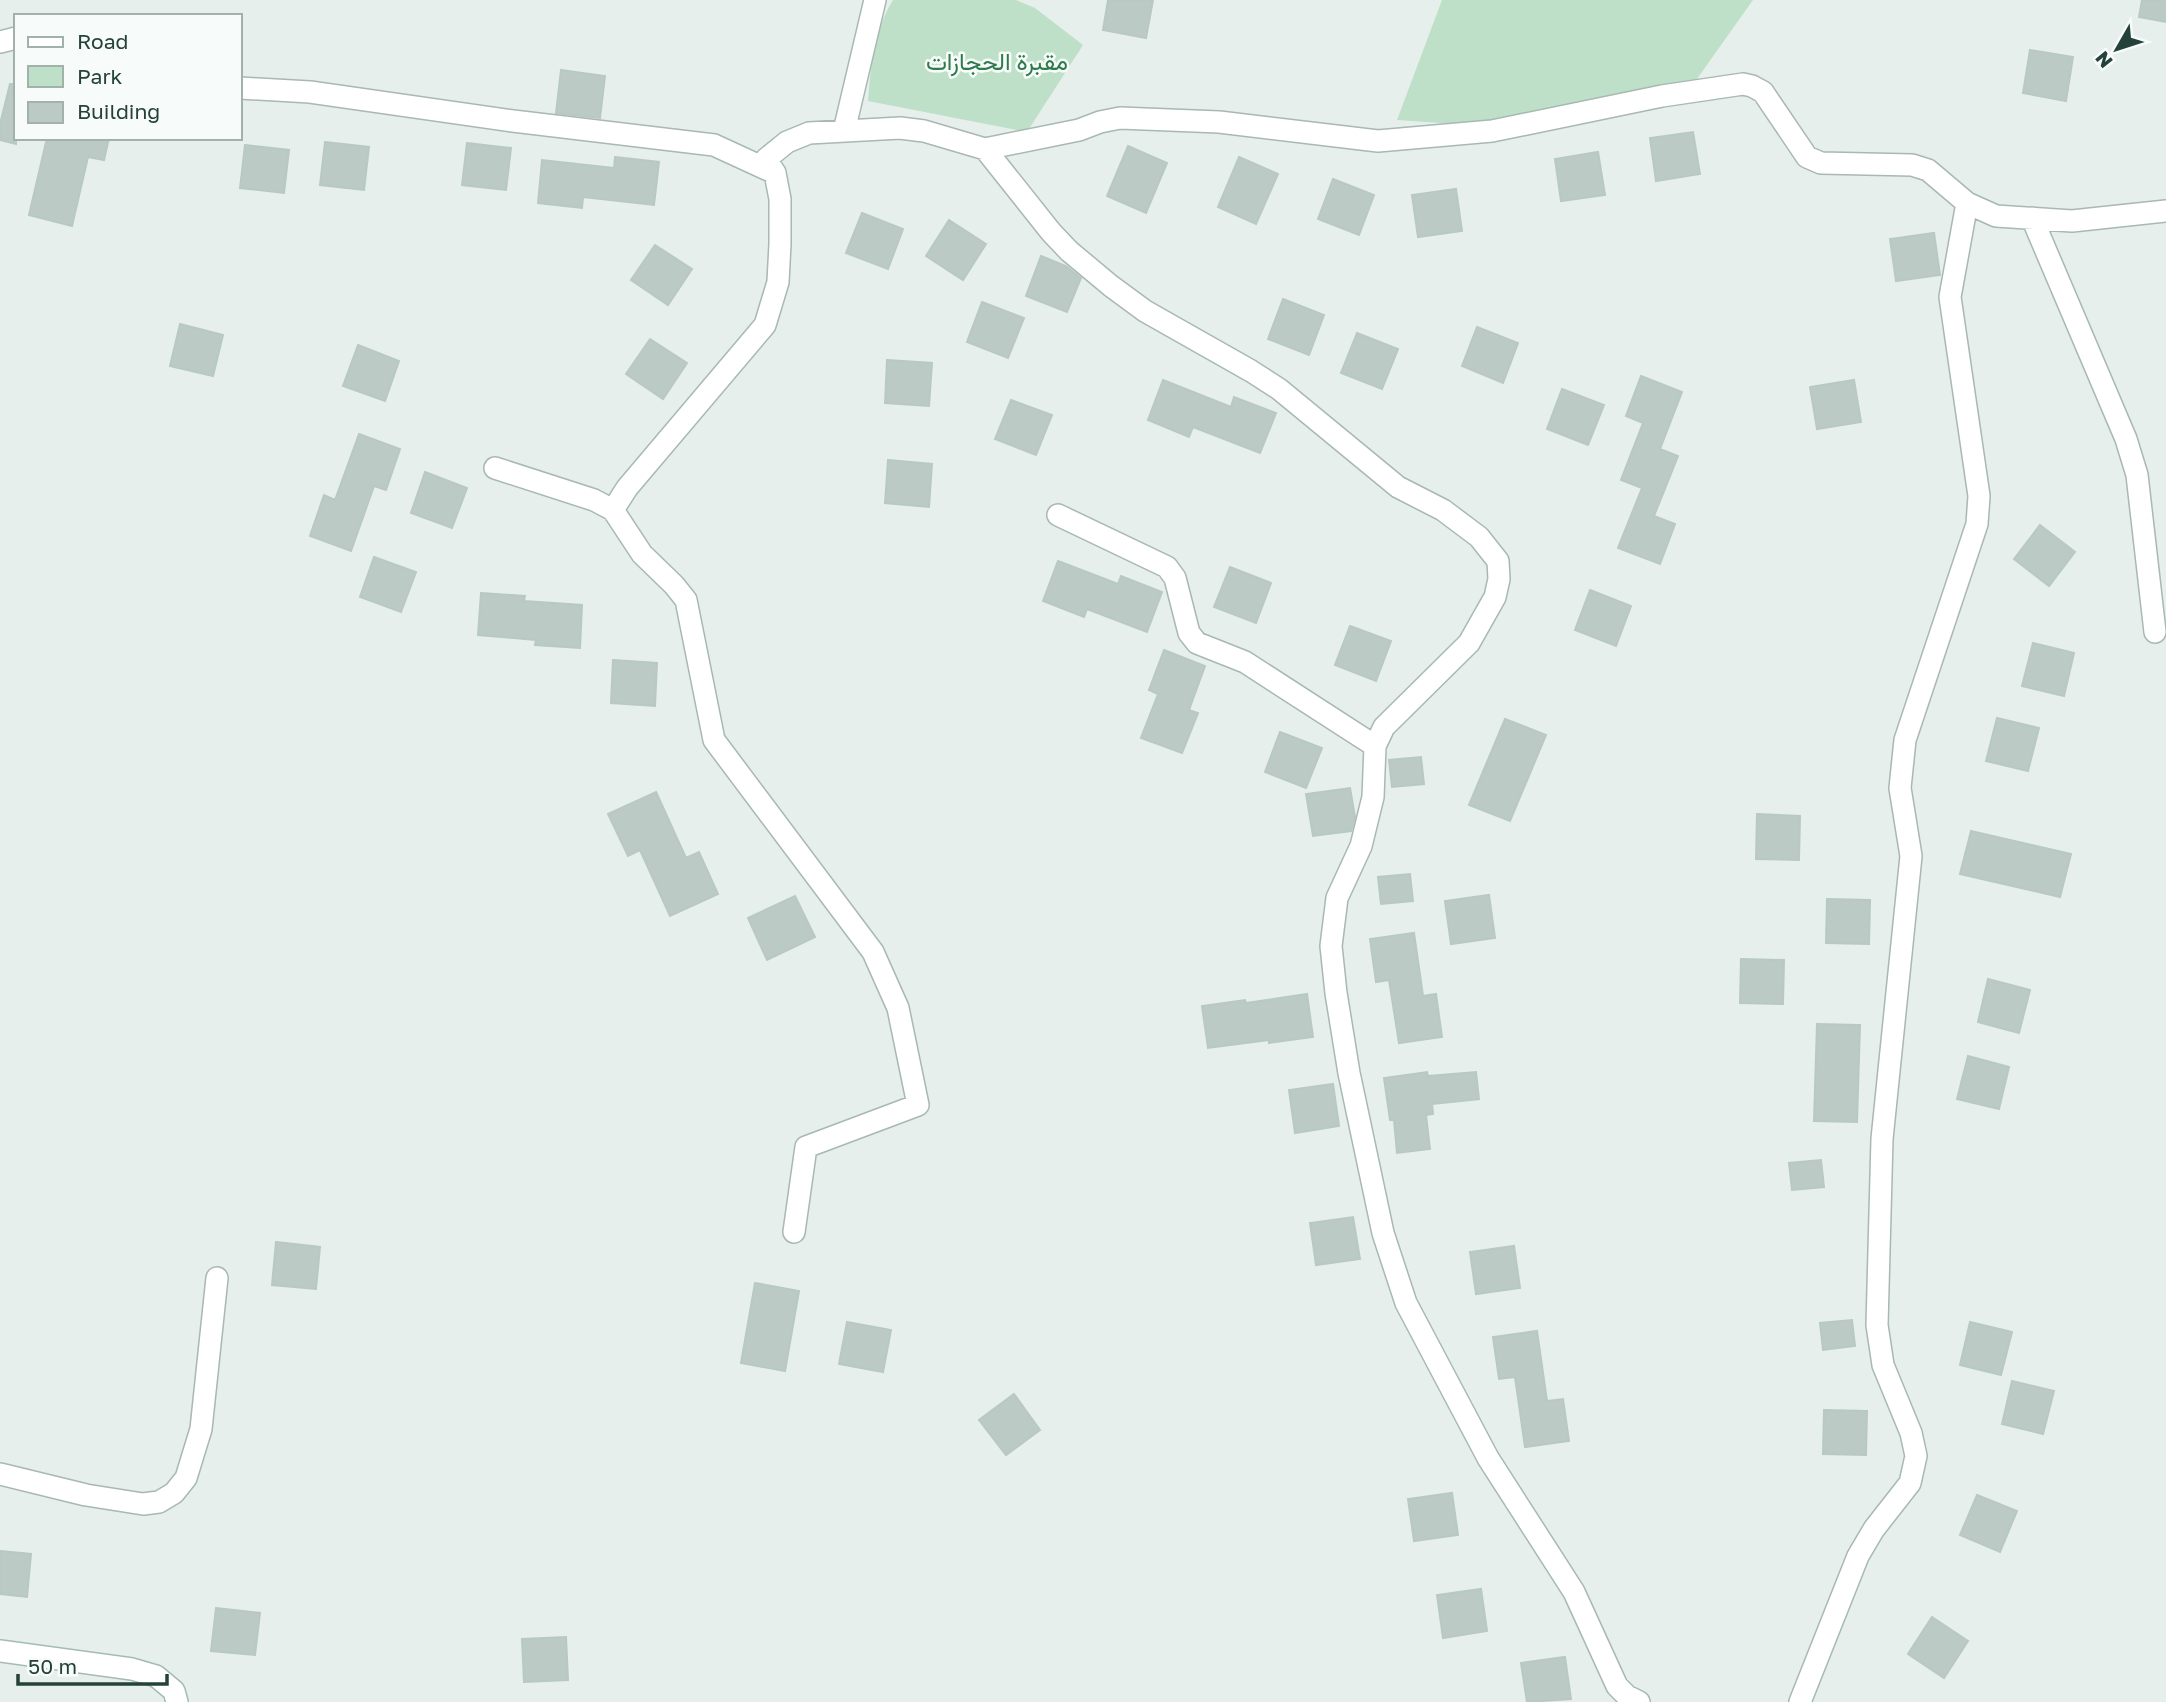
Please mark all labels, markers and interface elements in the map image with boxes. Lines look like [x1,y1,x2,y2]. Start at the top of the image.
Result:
legend [14,14,242,140]
north arrow [2082,14,2152,84]
text: Road [77,28,128,54]
park label: مقبرة الحجازات [926,46,1068,77]
text: N [2090,47,2117,73]
text: Park [77,63,123,89]
text: Building [77,98,160,124]
scale bar [18,1642,166,1686]
text: 50 m [28,1653,77,1679]

